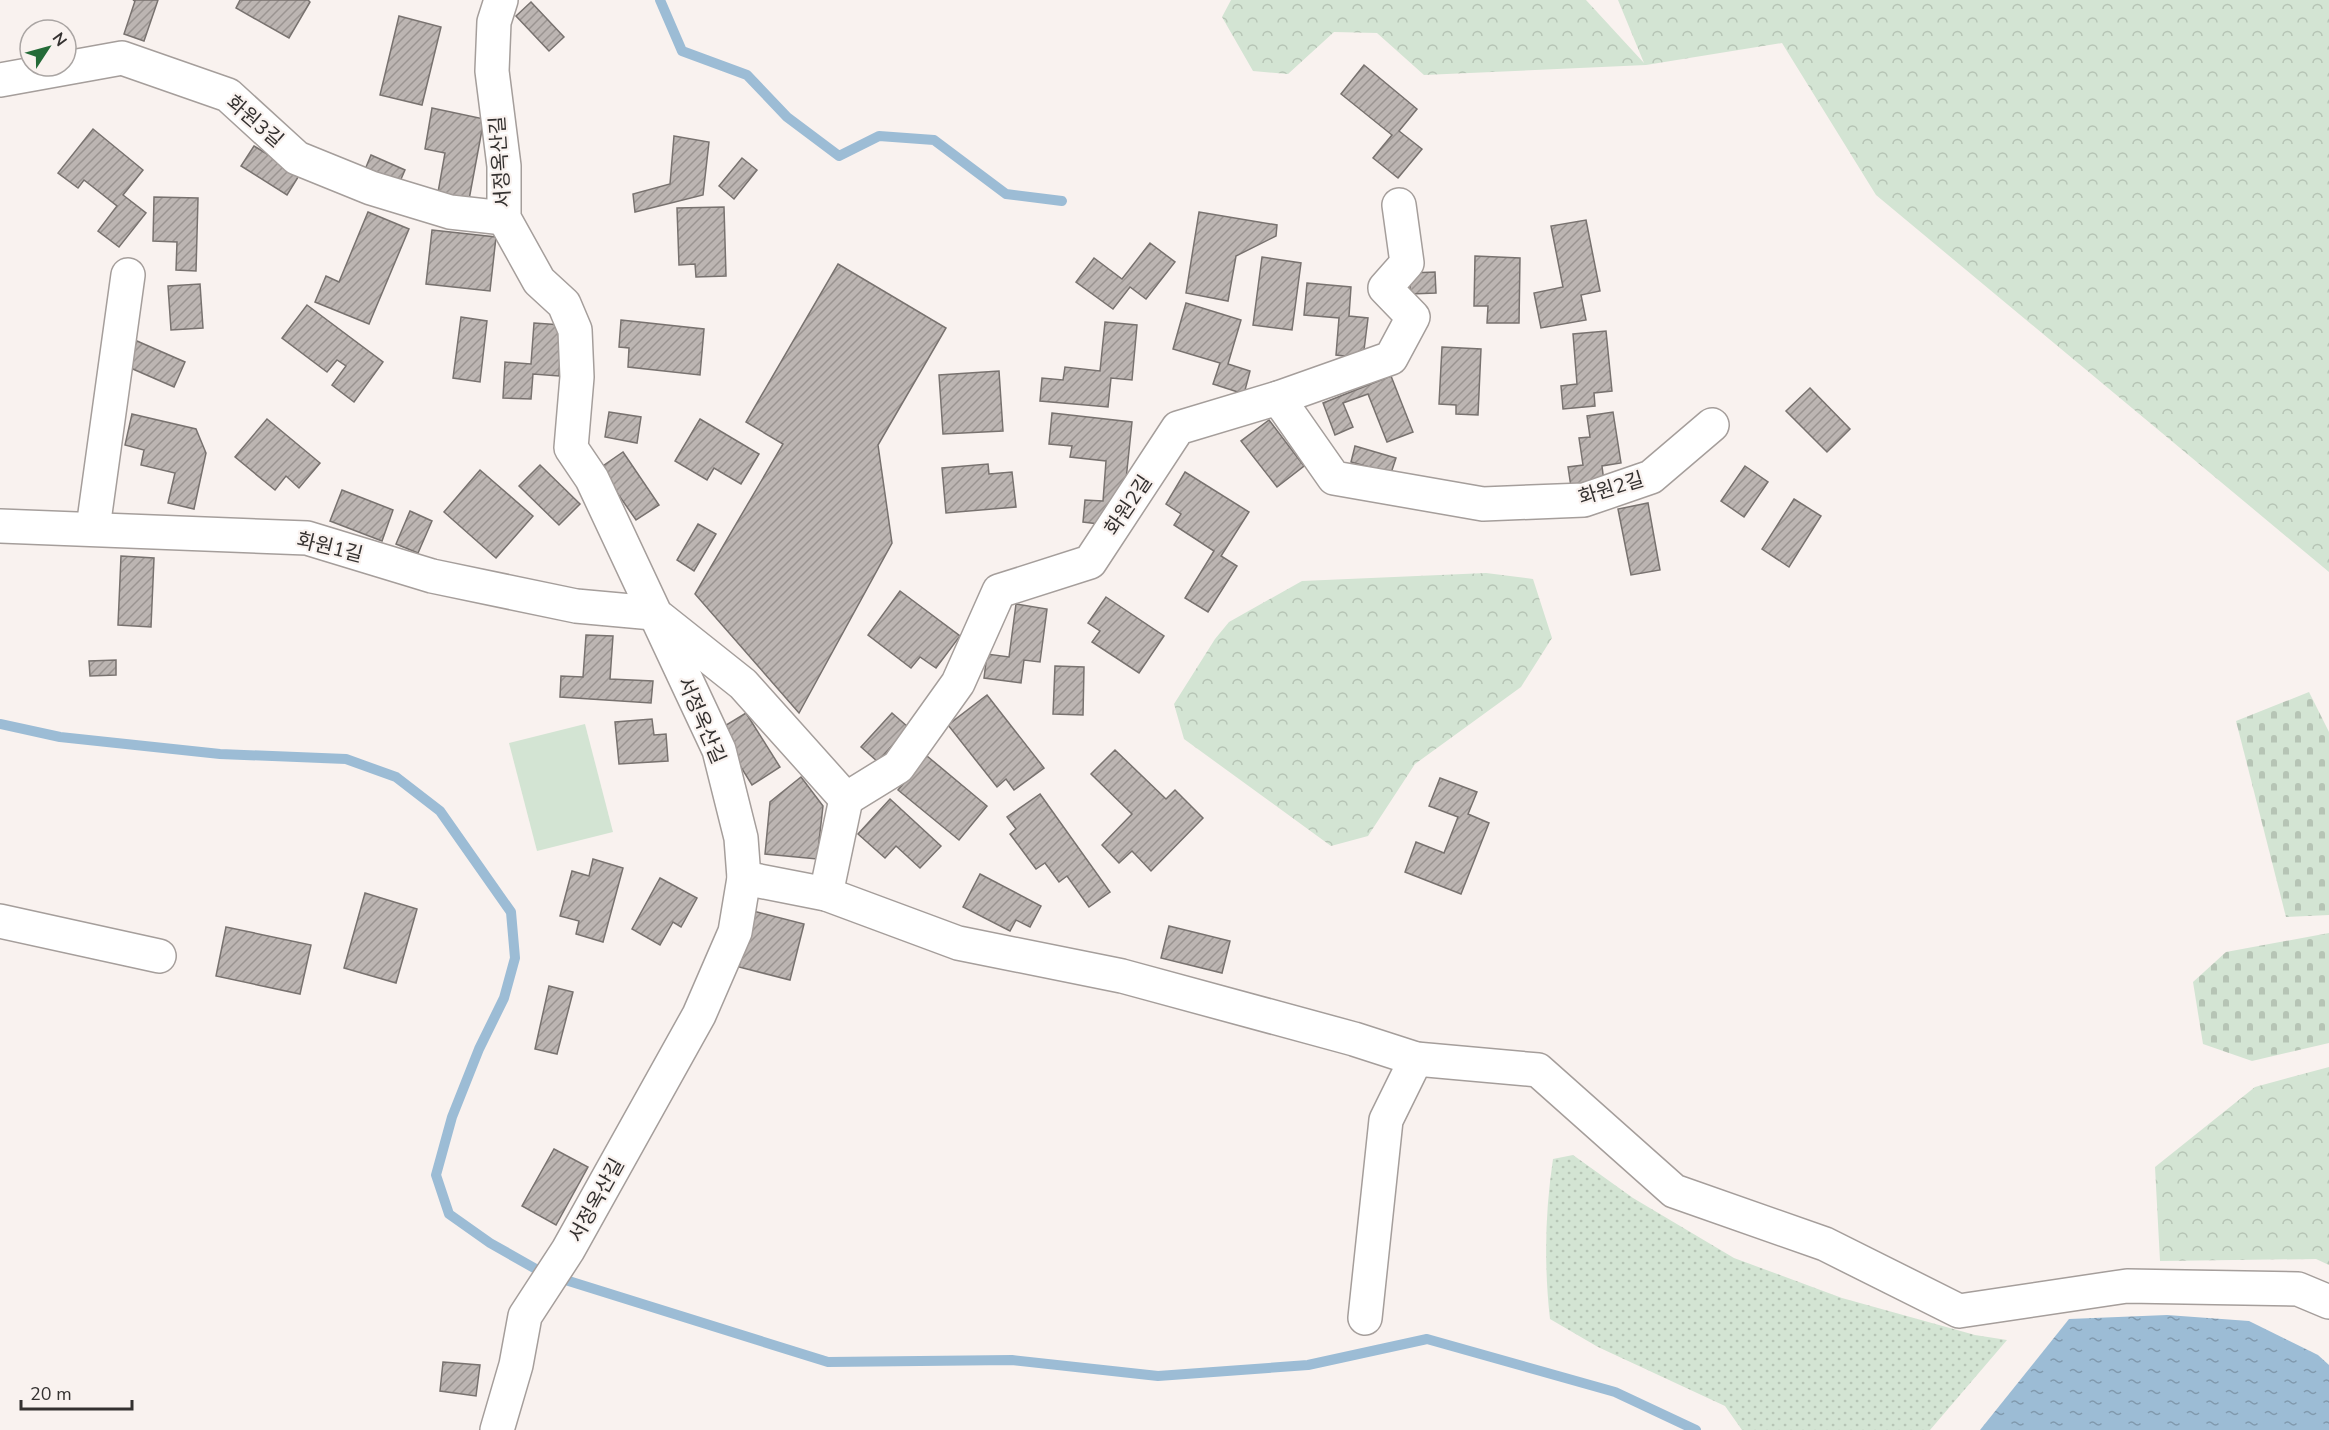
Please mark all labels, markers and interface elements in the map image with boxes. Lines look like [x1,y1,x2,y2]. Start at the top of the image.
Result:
north arrow [18,18,78,78]
text: N [47,28,72,51]
street label: 화원3길 [220,89,289,154]
street label: 서정옥산길 [484,115,517,209]
street label: 화원2길 [1575,466,1647,511]
street label: 화원2길 [1098,470,1158,541]
street label: 화원1길 [294,526,366,569]
street label: 서정옥산길 [671,673,732,768]
street label: 서정옥산길 [562,1153,631,1247]
scale bar [21,1373,132,1411]
text: 20 m [30,1382,72,1406]

